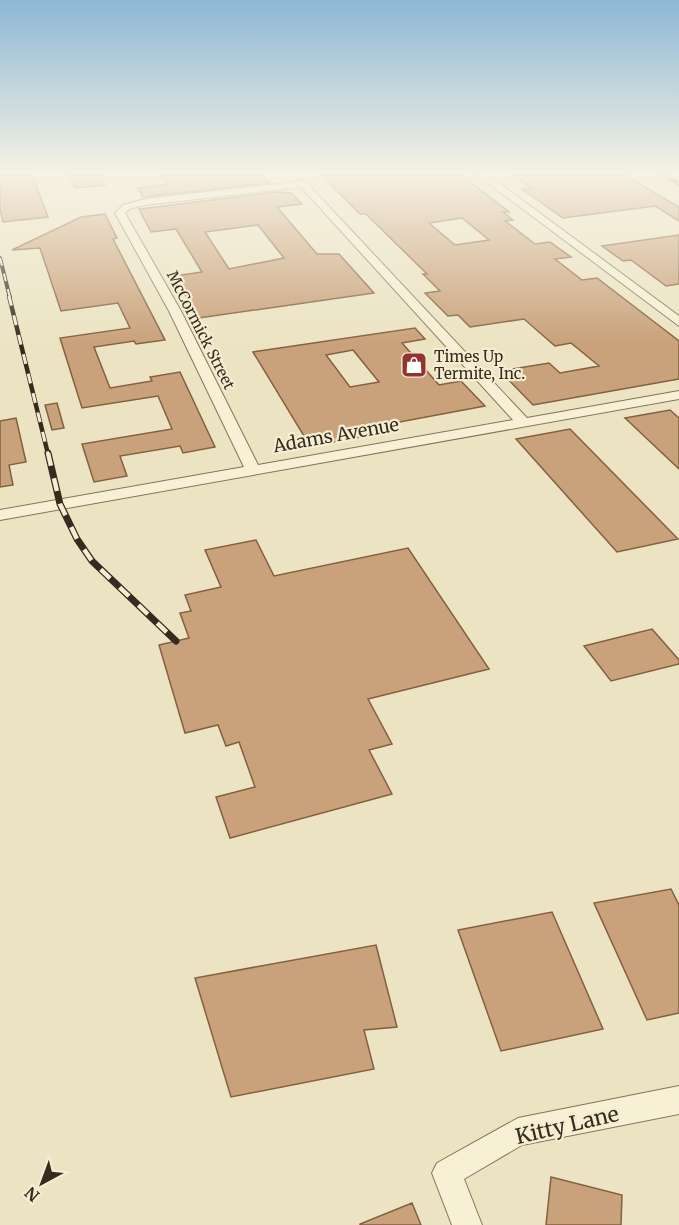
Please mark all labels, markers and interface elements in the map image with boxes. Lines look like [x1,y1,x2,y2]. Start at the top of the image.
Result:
street label: McCormick Street [163,268,239,393]
place label: Times Up Termite, Inc. [434,347,525,383]
shop icon: Times Up Termite, Inc. [399,350,429,380]
street label: Adams Avenue [270,413,401,458]
street label: Kitty Lane [513,1100,621,1150]
north arrow [12,1153,72,1213]
text: N [21,1182,43,1206]

